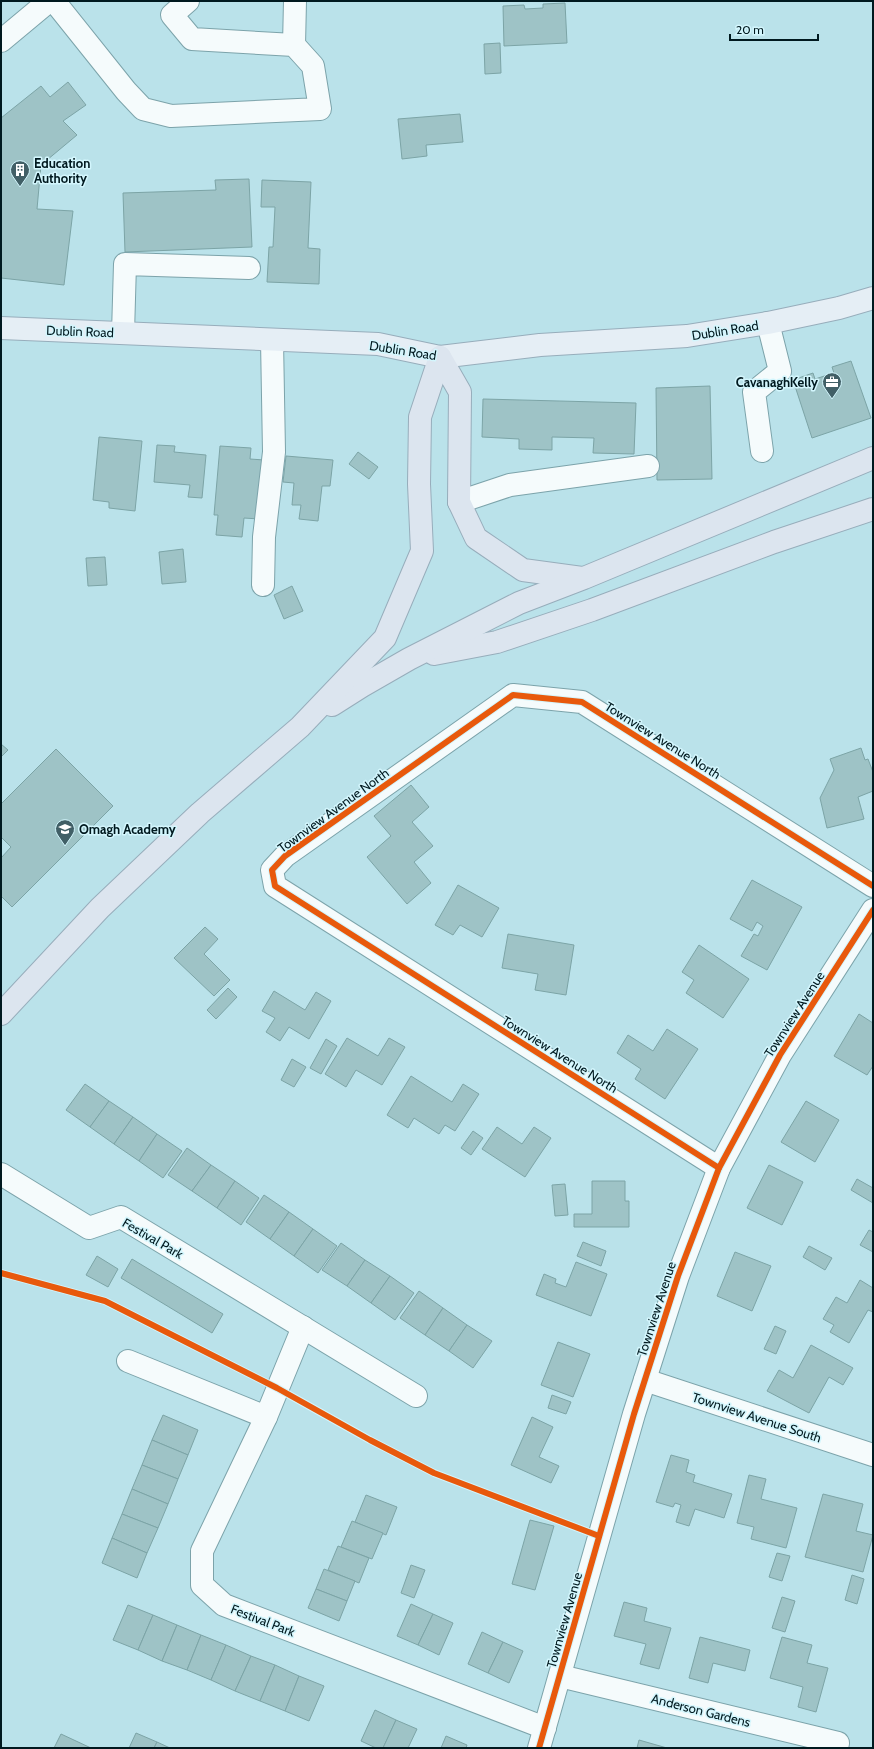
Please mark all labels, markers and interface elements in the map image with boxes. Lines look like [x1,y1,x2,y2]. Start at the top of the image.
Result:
scale bar [730,16,818,42]
text: 20 m [736,22,764,37]
place label: Education Authority [34,155,90,186]
building icon: Education Authority [9,159,31,187]
street label: Dublin Road [690,317,760,343]
street label: Dublin Road [46,322,114,340]
street label: Dublin Road [368,337,438,363]
office icon: CavanaghKelly [821,371,843,399]
place label: CavanaghKelly [736,374,818,390]
street label: Townview Avenue North [602,698,724,782]
street label: Townview Avenue North [274,764,392,856]
school or university icon: Omagh Academy [54,818,76,846]
place label: Omagh Academy [79,821,176,837]
street label: Townview Avenue [760,968,828,1060]
street label: Townview Avenue North [499,1012,621,1096]
street label: Festival Park [120,1214,186,1262]
street label: Townview Avenue [633,1259,679,1359]
street label: Townview Avenue South [690,1389,824,1445]
street label: Townview Avenue [543,1570,585,1670]
street label: Festival Park [229,1600,297,1640]
street label: Anderson Gardens [650,1690,753,1730]

